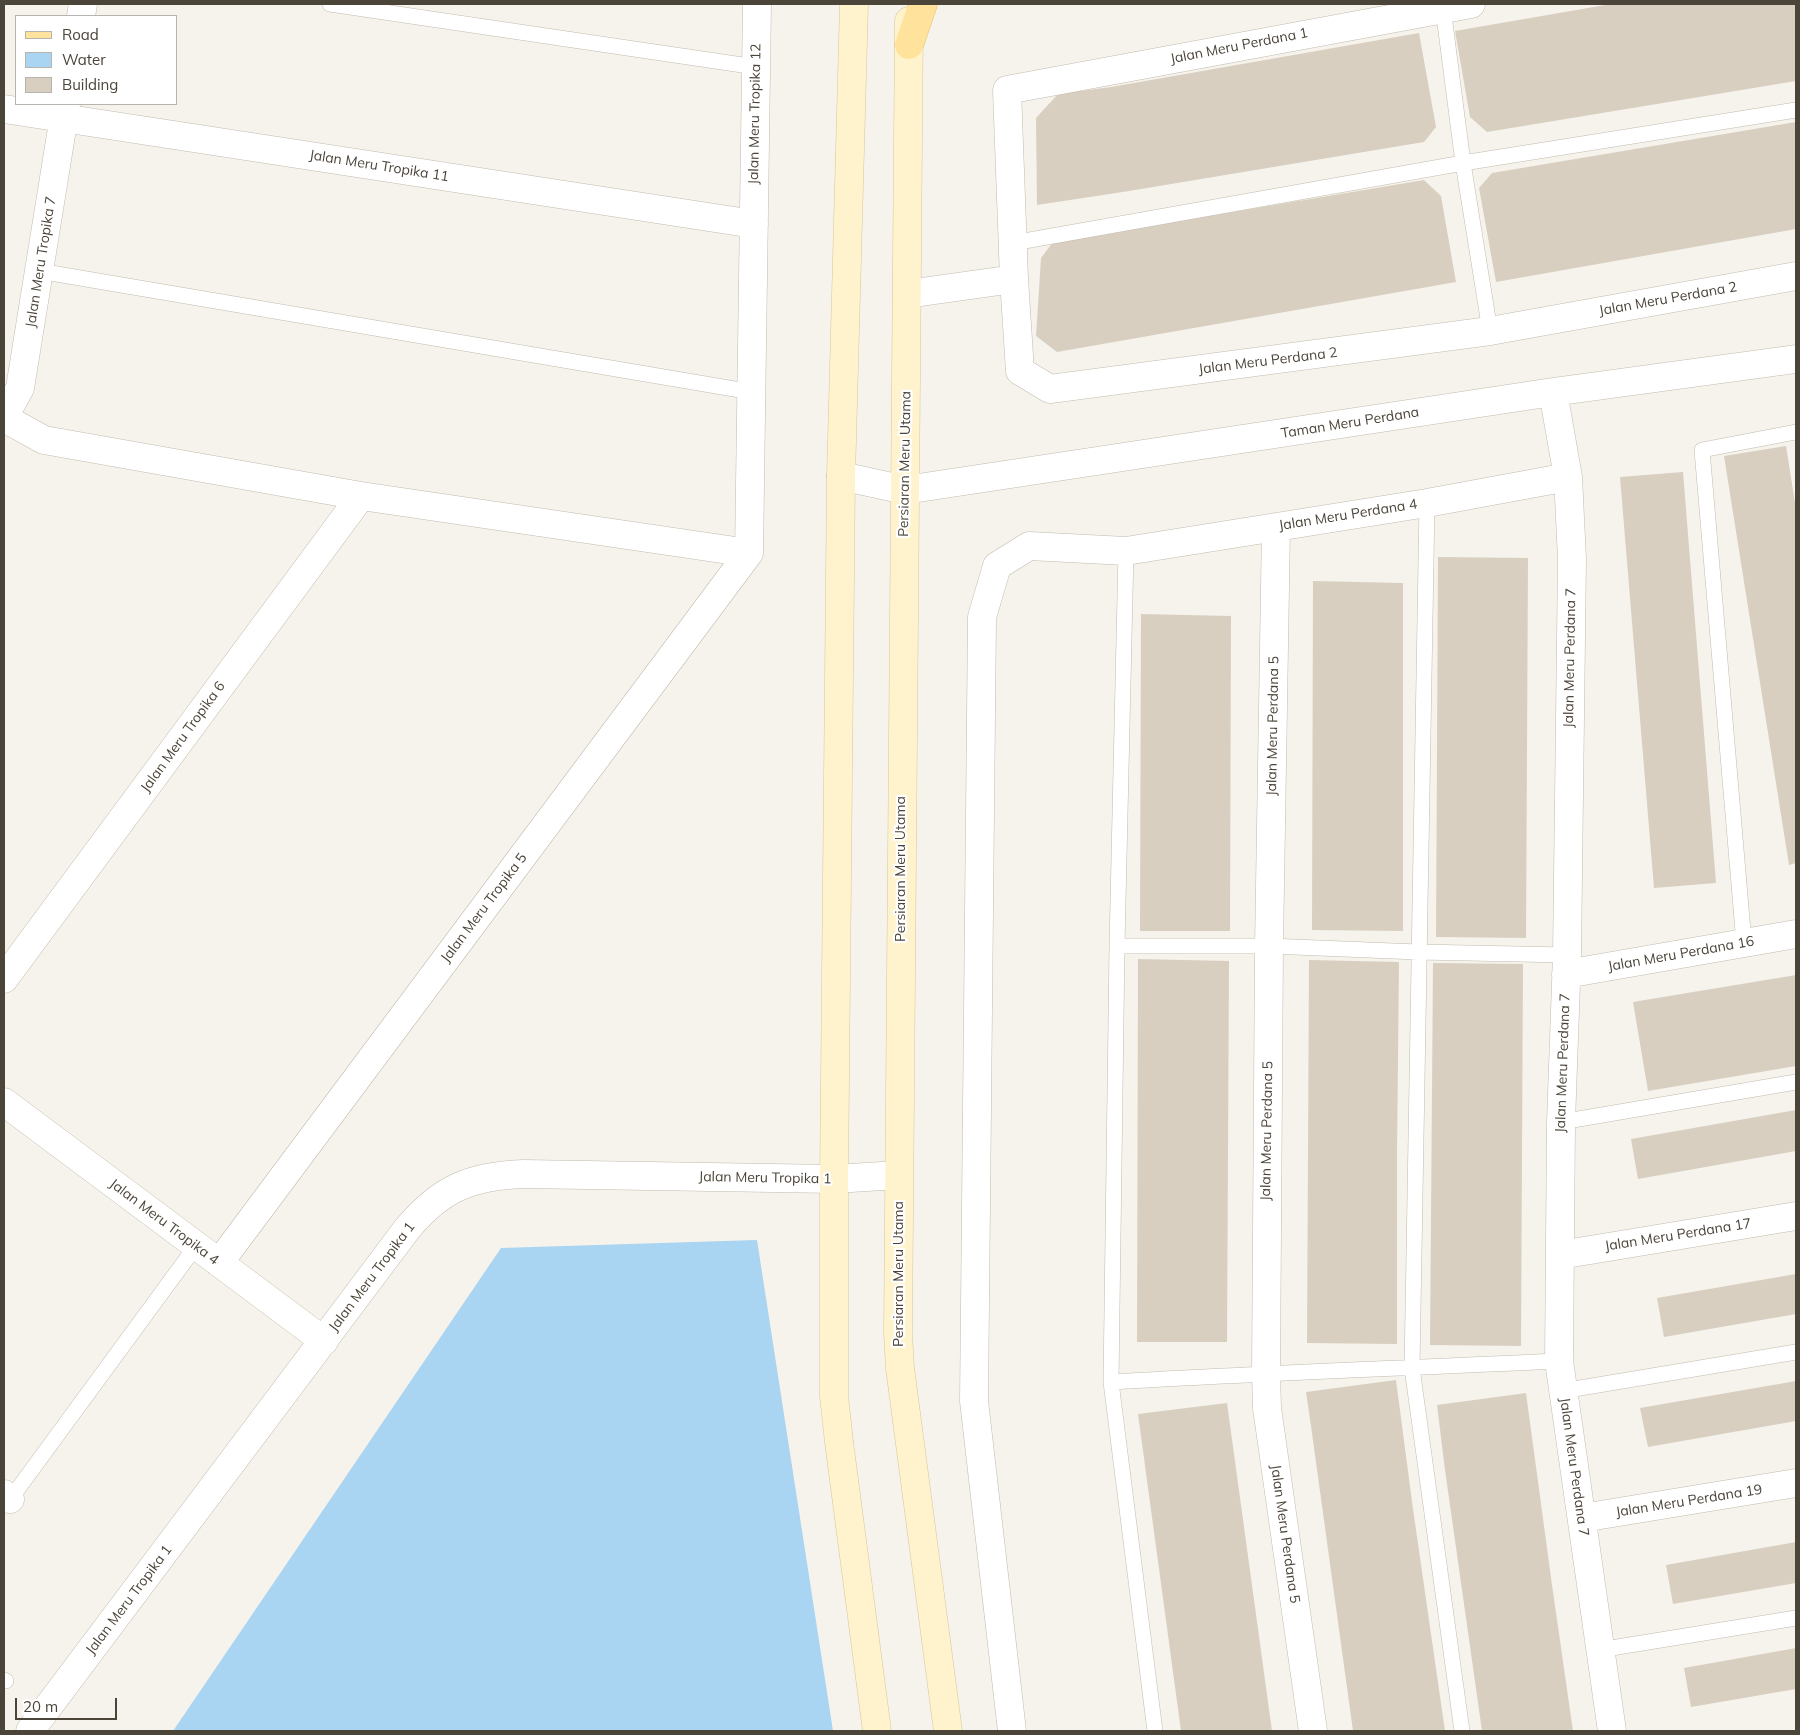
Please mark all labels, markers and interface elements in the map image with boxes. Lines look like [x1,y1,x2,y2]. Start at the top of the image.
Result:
legend [15,15,178,105]
street label: Jalan Meru Perdana 1 [1169,24,1309,68]
text: Road [62,25,99,44]
street label: Jalan Meru Tropika 12 [745,43,765,185]
text: Water [62,50,106,69]
text: Building [62,75,118,94]
street label: Jalan Meru Tropika 11 [308,147,450,185]
street label: Jalan Meru Tropika 7 [22,195,60,329]
street label: Jalan Meru Perdana 2 [1598,279,1738,319]
street label: Jalan Meru Perdana 2 [1198,344,1338,378]
street label: Persiaran Meru Utama [895,391,915,537]
street label: Taman Meru Perdana [1280,404,1420,442]
street label: Jalan Meru Perdana 4 [1278,496,1418,534]
street label: Jalan Meru Perdana 7 [1560,588,1580,728]
street label: Jalan Meru Perdana 5 [1263,656,1283,796]
street label: Jalan Meru Tropika 6 [137,678,229,796]
street label: Persiaran Meru Utama [893,796,909,942]
street label: Jalan Meru Tropika 5 [437,850,531,966]
street label: Jalan Meru Perdana 16 [1607,933,1755,975]
street label: Jalan Meru Perdana 7 [1552,993,1574,1133]
street label: Jalan Meru Perdana 5 [1257,1061,1277,1201]
street label: Jalan Meru Tropika 1 [698,1168,832,1188]
street label: Jalan Meru Tropika 4 [106,1175,222,1269]
street label: Persiaran Meru Utama [891,1201,907,1347]
street label: Jalan Meru Perdana 17 [1603,1215,1753,1255]
street label: Jalan Meru Tropika 1 [325,1219,419,1335]
street label: Jalan Meru Perdana 7 [1556,1397,1592,1537]
street label: Jalan Meru Perdana 5 [1267,1464,1303,1604]
street label: Jalan Meru Perdana 19 [1614,1481,1764,1521]
street label: Jalan Meru Tropika 1 [82,1542,176,1658]
scale bar [18,1688,120,1720]
text: 20 m [23,1697,58,1716]

